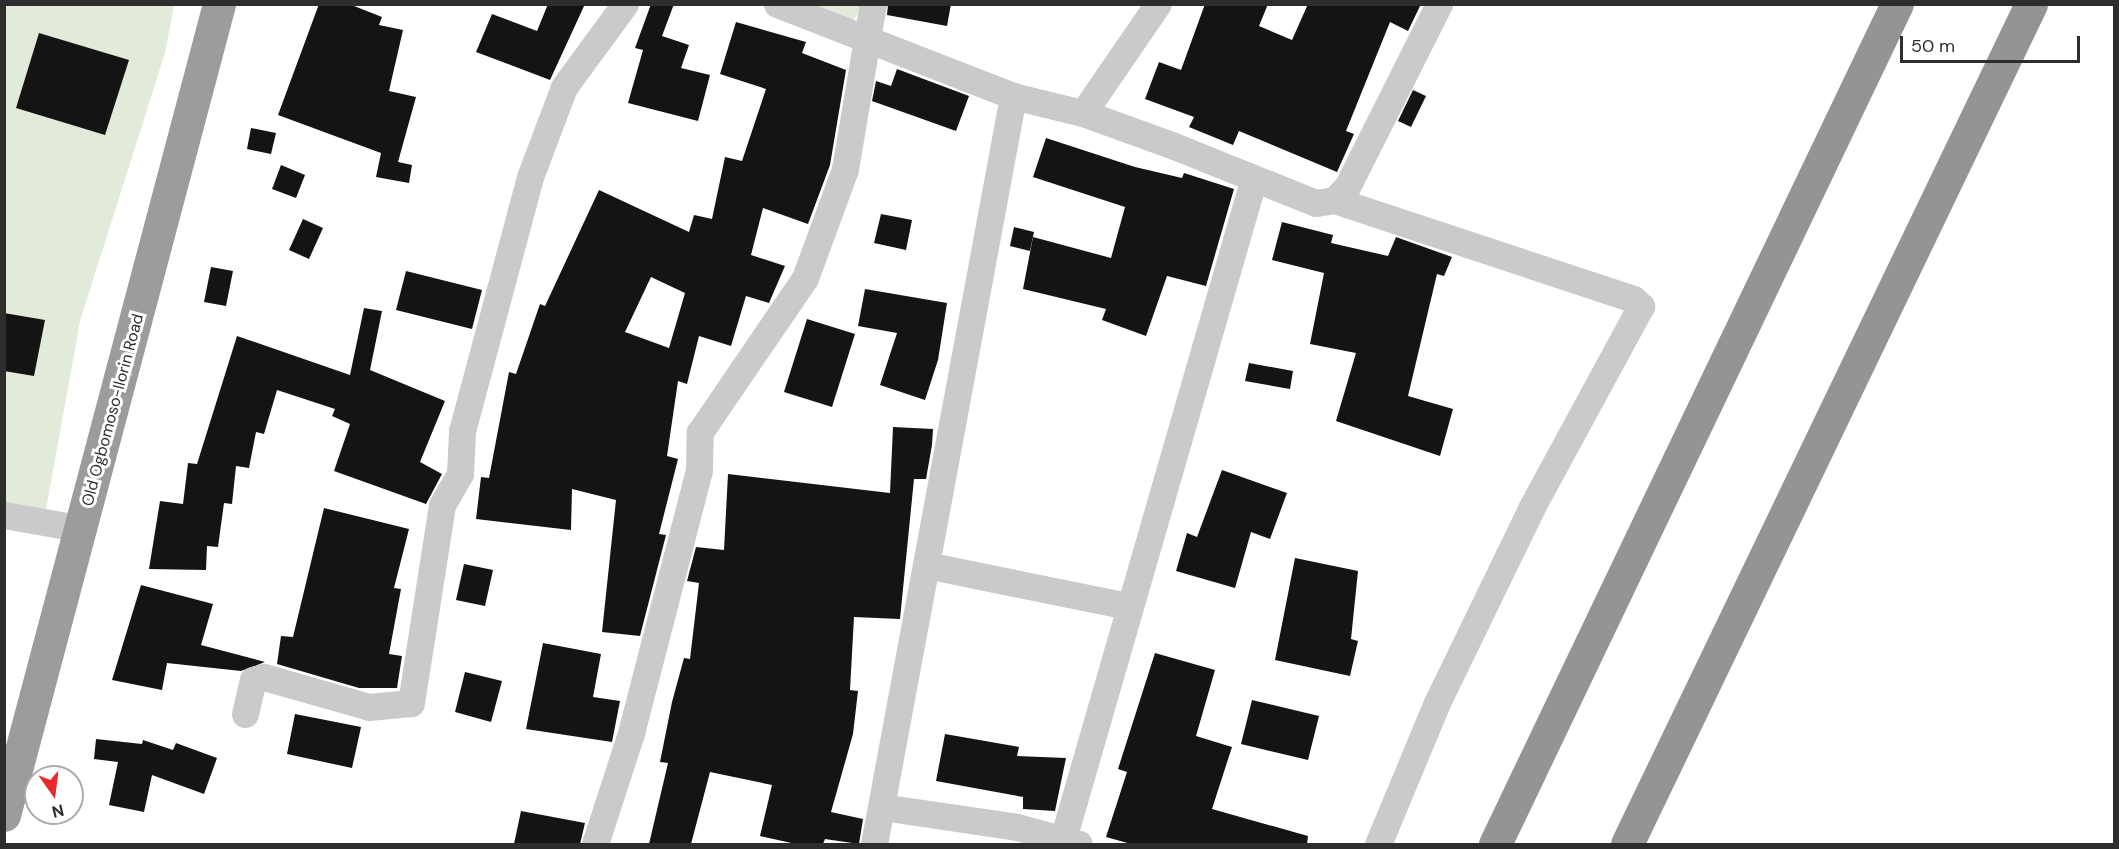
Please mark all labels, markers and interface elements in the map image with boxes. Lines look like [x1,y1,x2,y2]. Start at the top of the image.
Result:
scale bar [1903,24,2083,62]
text: 50 m [1911,34,1955,58]
street label: Old Ogbomoso-Ilorin Road [78,312,148,508]
north arrow [24,765,84,825]
text: N [50,799,66,823]

